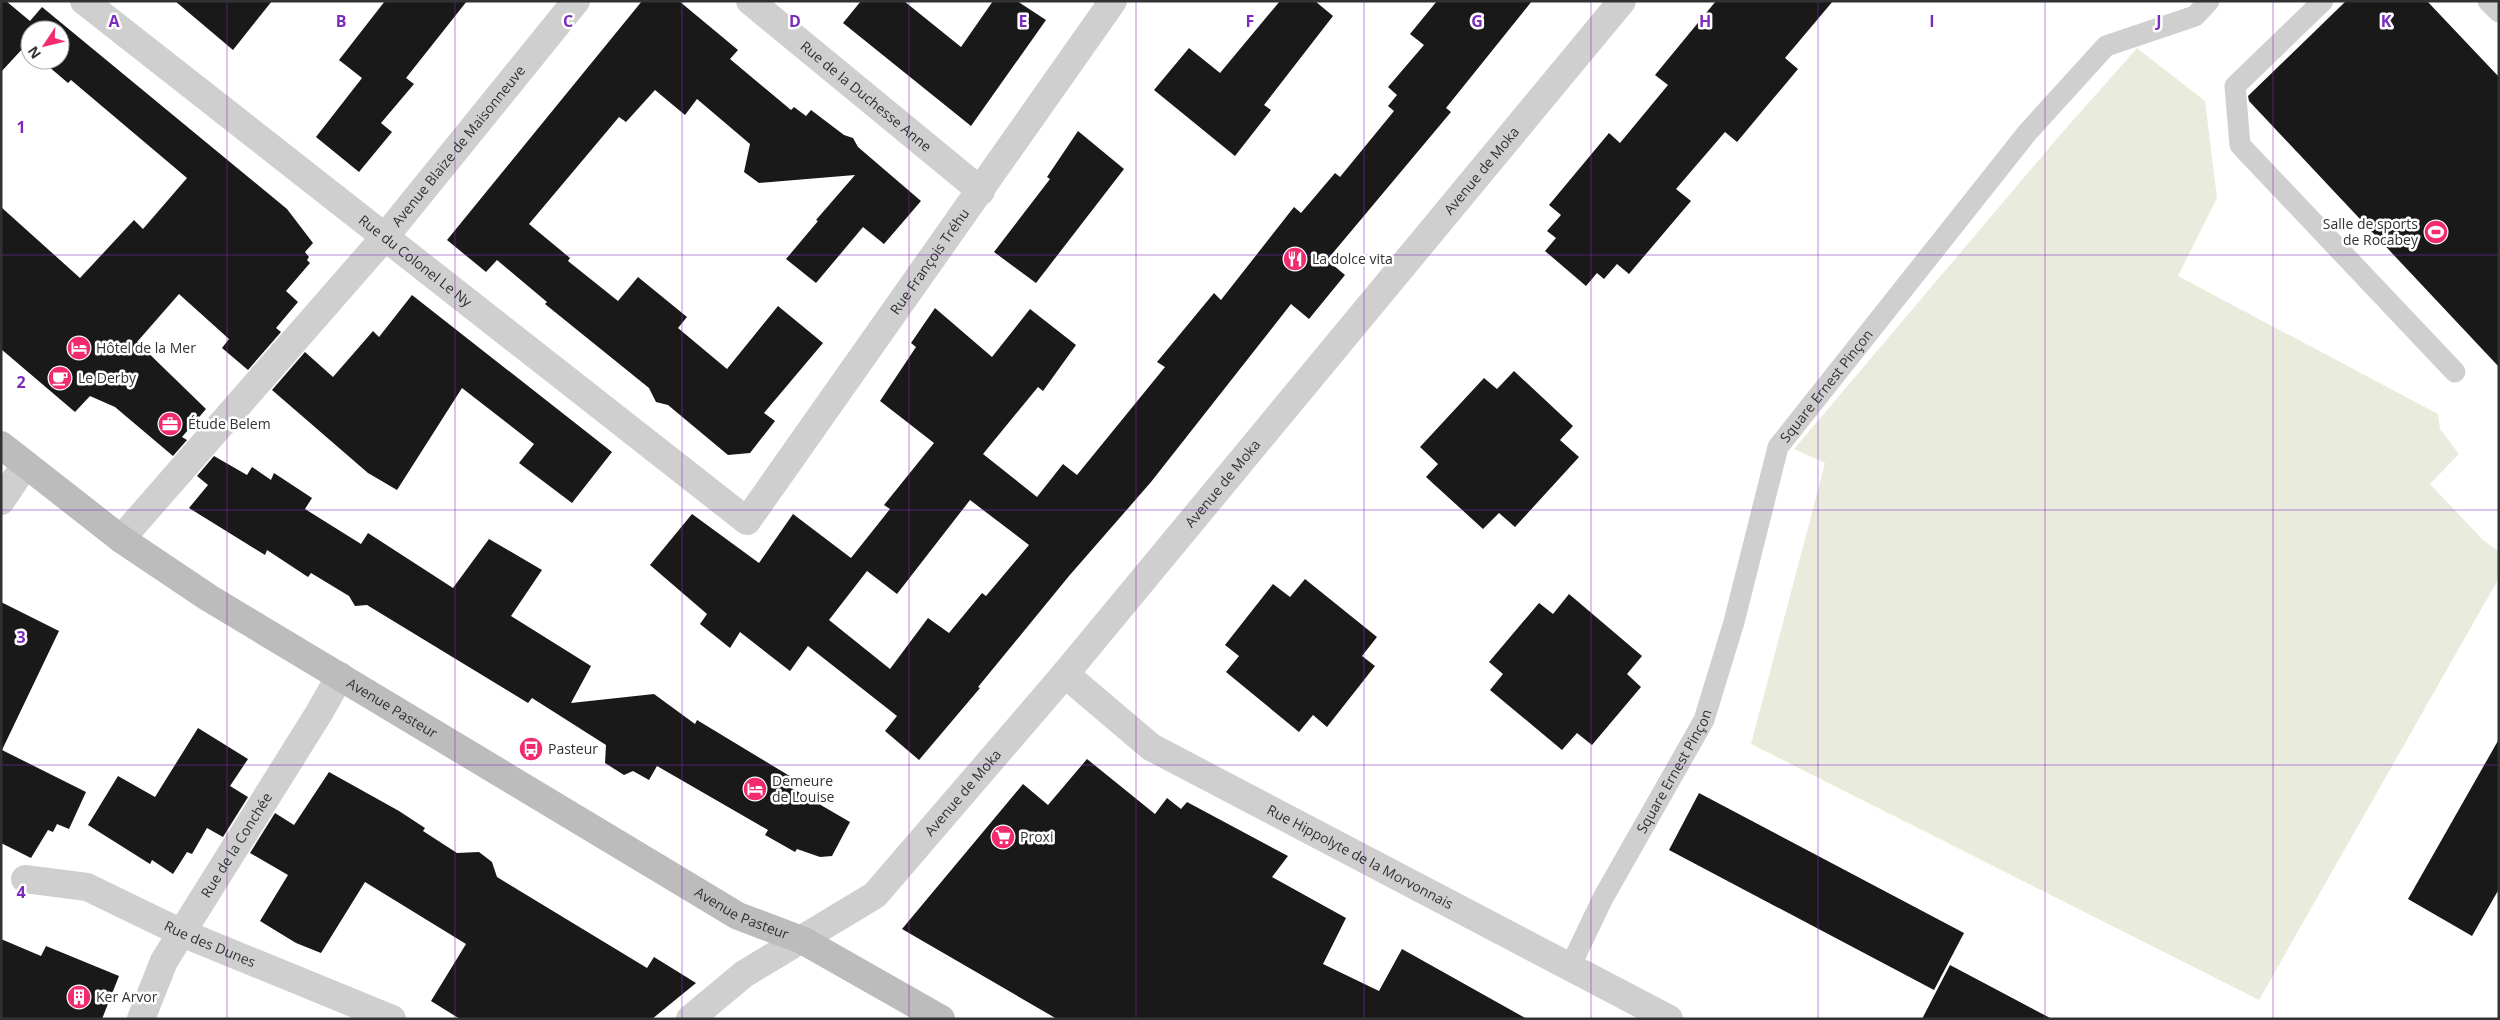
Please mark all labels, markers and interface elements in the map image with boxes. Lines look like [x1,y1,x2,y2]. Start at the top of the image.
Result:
text: A [108,10,120,32]
text: B [336,10,346,32]
text: C [563,10,573,32]
text: D [789,10,801,32]
text: E [1019,10,1028,32]
text: F [1246,10,1254,32]
text: G [1471,10,1483,32]
text: H [1699,10,1711,32]
text: I [1929,10,1935,32]
text: J [2154,10,2162,32]
text: K [2381,10,2392,32]
north arrow [20,20,70,70]
street label: Rue de la Duchesse Anne [797,36,936,156]
text: N [23,43,45,63]
street label: Avenue Blaize de Maisonneuve [387,61,529,230]
text: 1 [16,116,26,138]
street label: Avenue de Moka [1439,122,1523,218]
street label: Rue François Tréhu [885,204,973,318]
street label: Rue du Colonel Le Ny [355,210,477,311]
place label: Salle de sports de Rocabey [2323,214,2419,249]
sports icon: Salle de sports de Rocabey [2423,219,2449,245]
restaurant icon: La dolce vita [1282,246,1308,272]
place label: La dolce vita [1312,249,1393,268]
street label: Square Ernest Pinçon [1775,325,1877,446]
hotel icon: Hôtel de la Mer [66,335,92,361]
place label: Hôtel de la Mer [96,338,196,357]
cafe icon: Le Derby [47,365,73,391]
place label: Le Derby [78,368,137,387]
text: 2 [16,371,26,393]
office icon: Étude Belem [157,411,183,437]
place label: Étude Belem [188,414,271,433]
street label: Avenue de Moka [1180,435,1264,531]
text: 3 [16,626,26,648]
street label: Avenue Pasteur [344,673,441,742]
street label: Square Ernest Pinçon [1632,707,1716,837]
bus stop icon: Pasteur [518,736,544,762]
place label: Pasteur [548,739,598,758]
street label: Avenue de Moka [920,745,1005,840]
place label: Demeure de Louise [772,771,835,806]
hotel icon: Demeure de Louise [742,776,768,802]
street label: Rue de la Conchée [196,789,276,901]
street label: Rue Hippolyte de la Morvonnais [1264,800,1457,913]
supermarket icon: Proxi [990,824,1016,850]
place label: Proxi [1020,827,1053,846]
text: 4 [16,881,26,903]
street label: Avenue Pasteur [691,882,792,943]
street label: Rue des Dunes [161,916,259,971]
building icon: Ker Arvor [66,984,92,1010]
place label: Ker Arvor [96,987,158,1006]

